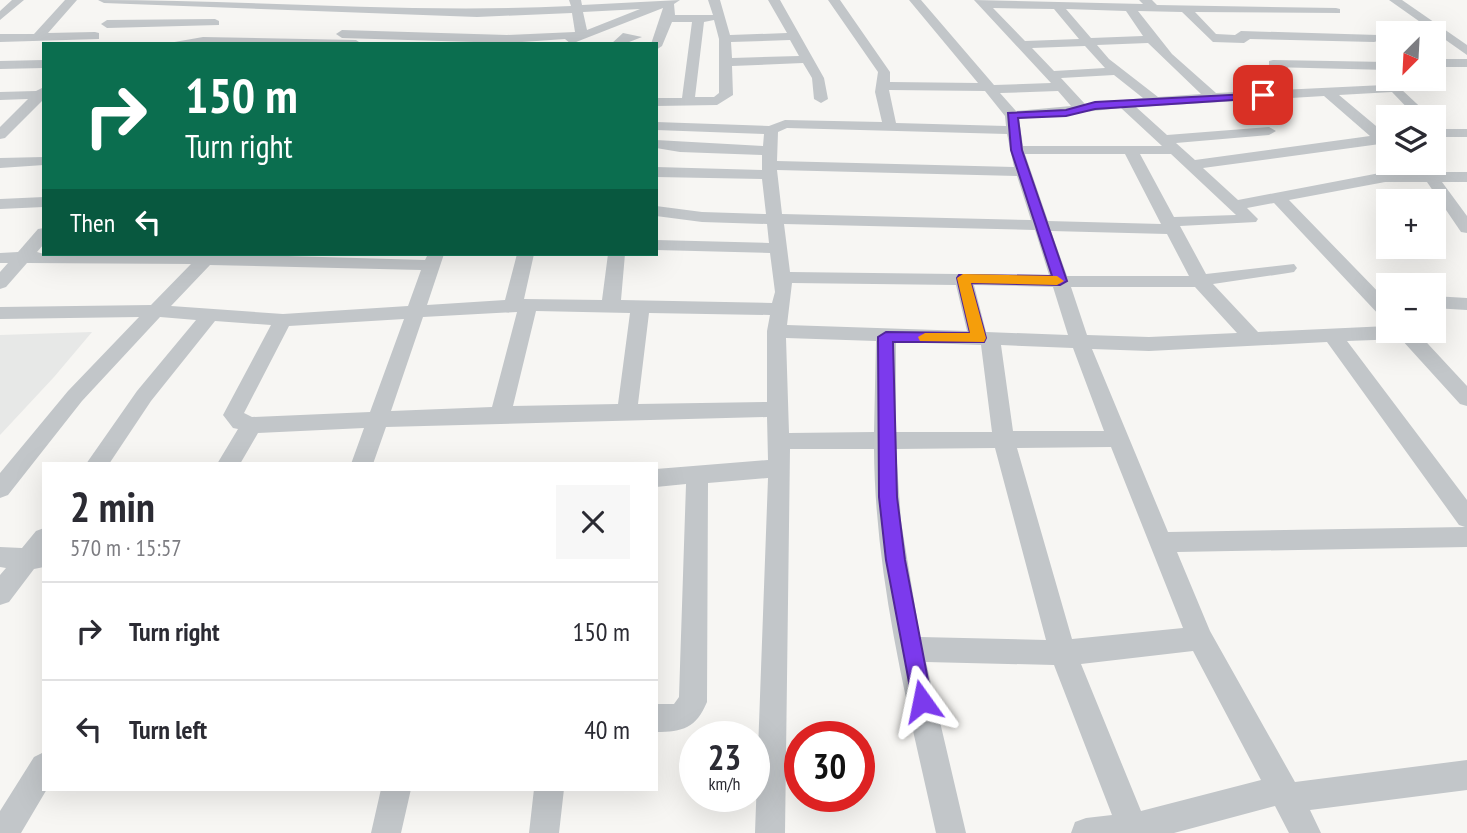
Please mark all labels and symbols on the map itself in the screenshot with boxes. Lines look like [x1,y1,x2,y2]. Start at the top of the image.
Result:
north arrow [1376,21,1446,91]
pin [1233,65,1293,125]
position arrow [885,664,959,738]
speed limit sign: 30 [784,721,875,812]

